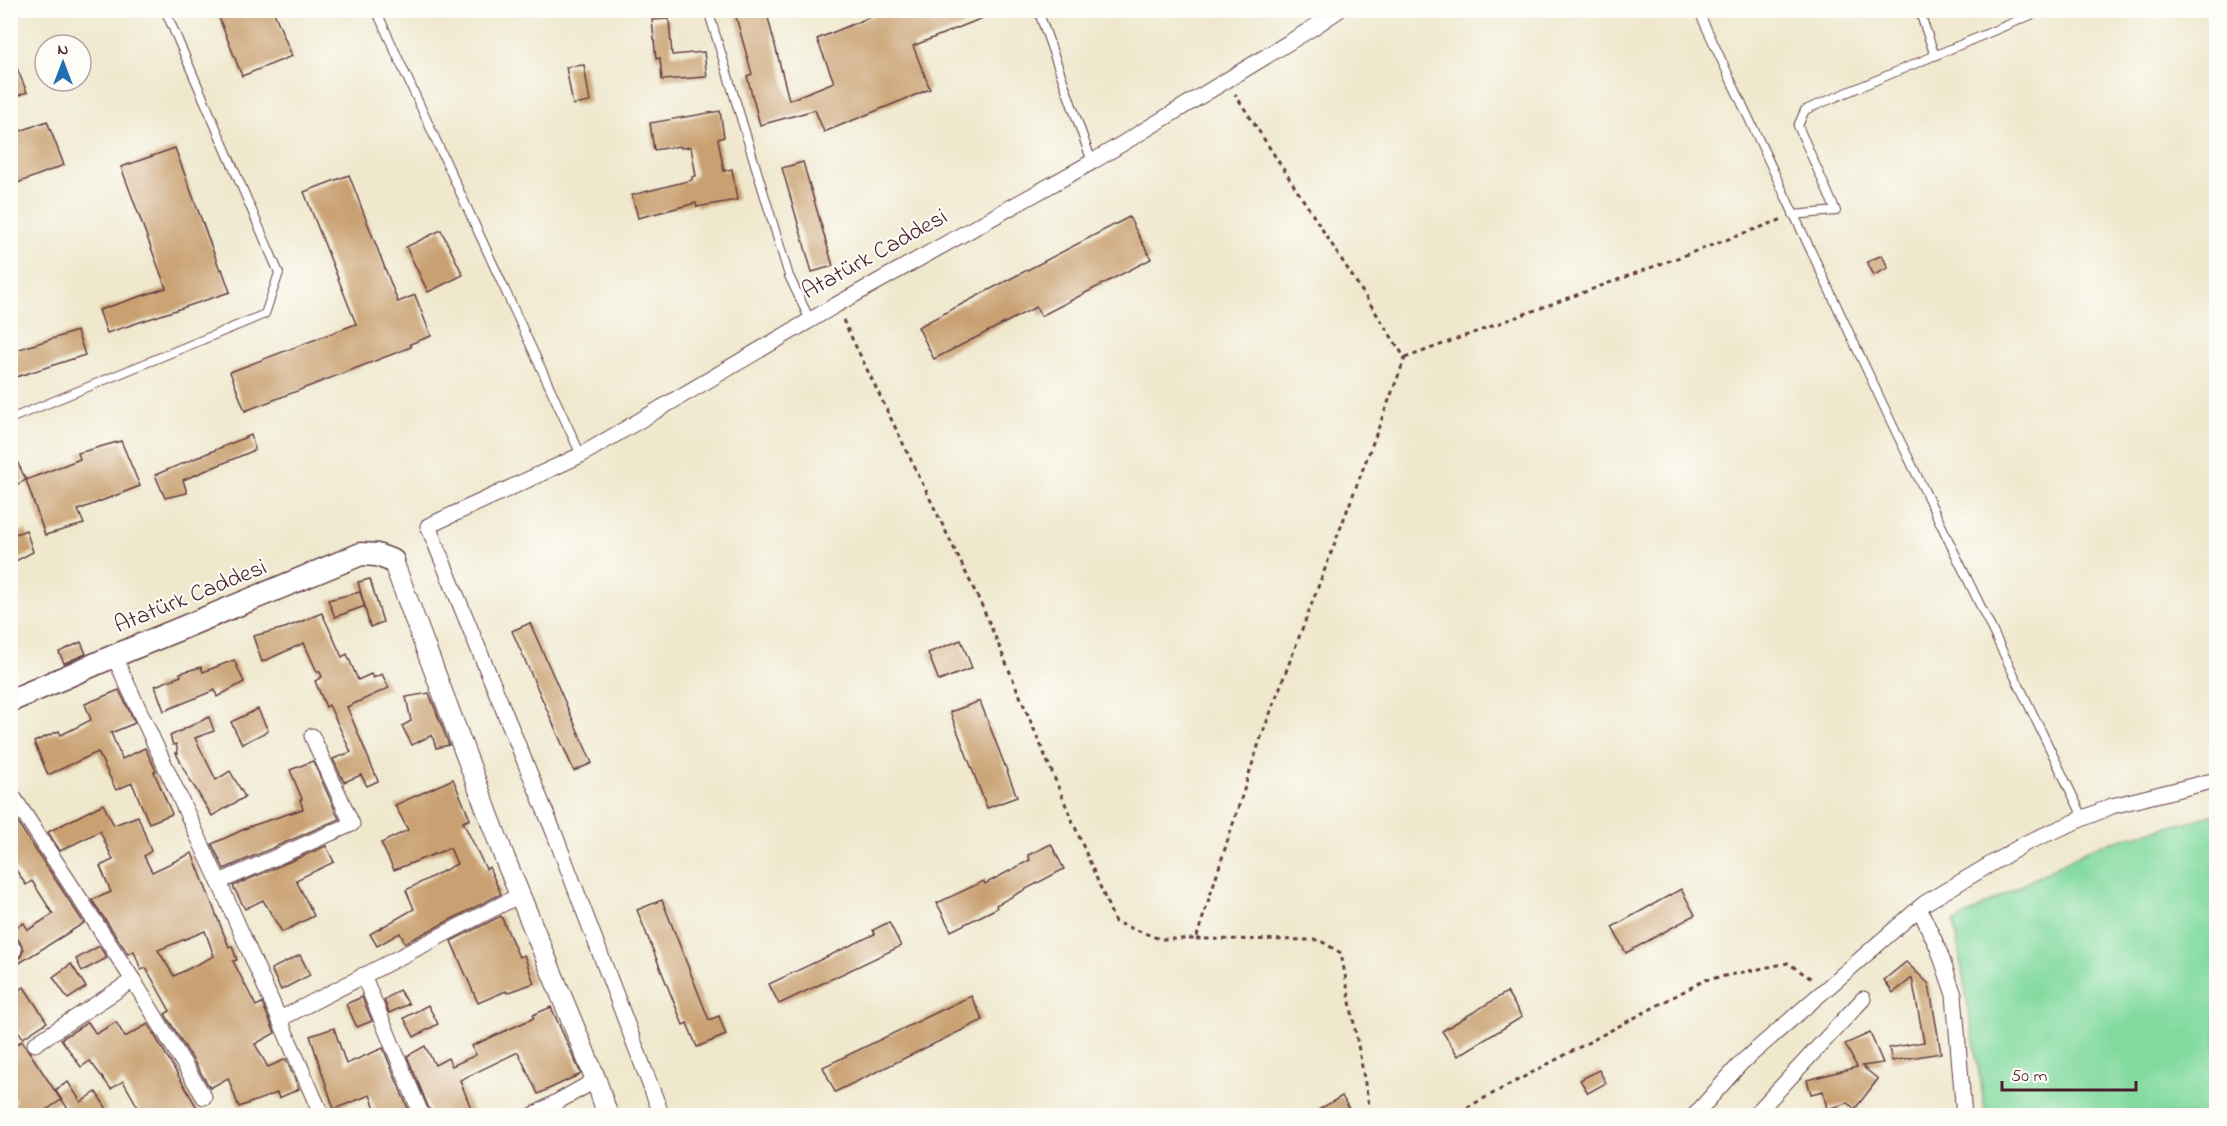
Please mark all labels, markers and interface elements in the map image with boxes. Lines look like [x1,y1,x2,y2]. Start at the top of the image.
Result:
north arrow [33,33,93,93]
text: N [58,38,69,62]
street label: Atatürk Caddesi [796,201,954,310]
street label: Atatürk Caddesi [109,551,273,644]
scale bar [2002,1054,2136,1092]
text: 50 m [2011,1064,2048,1090]

